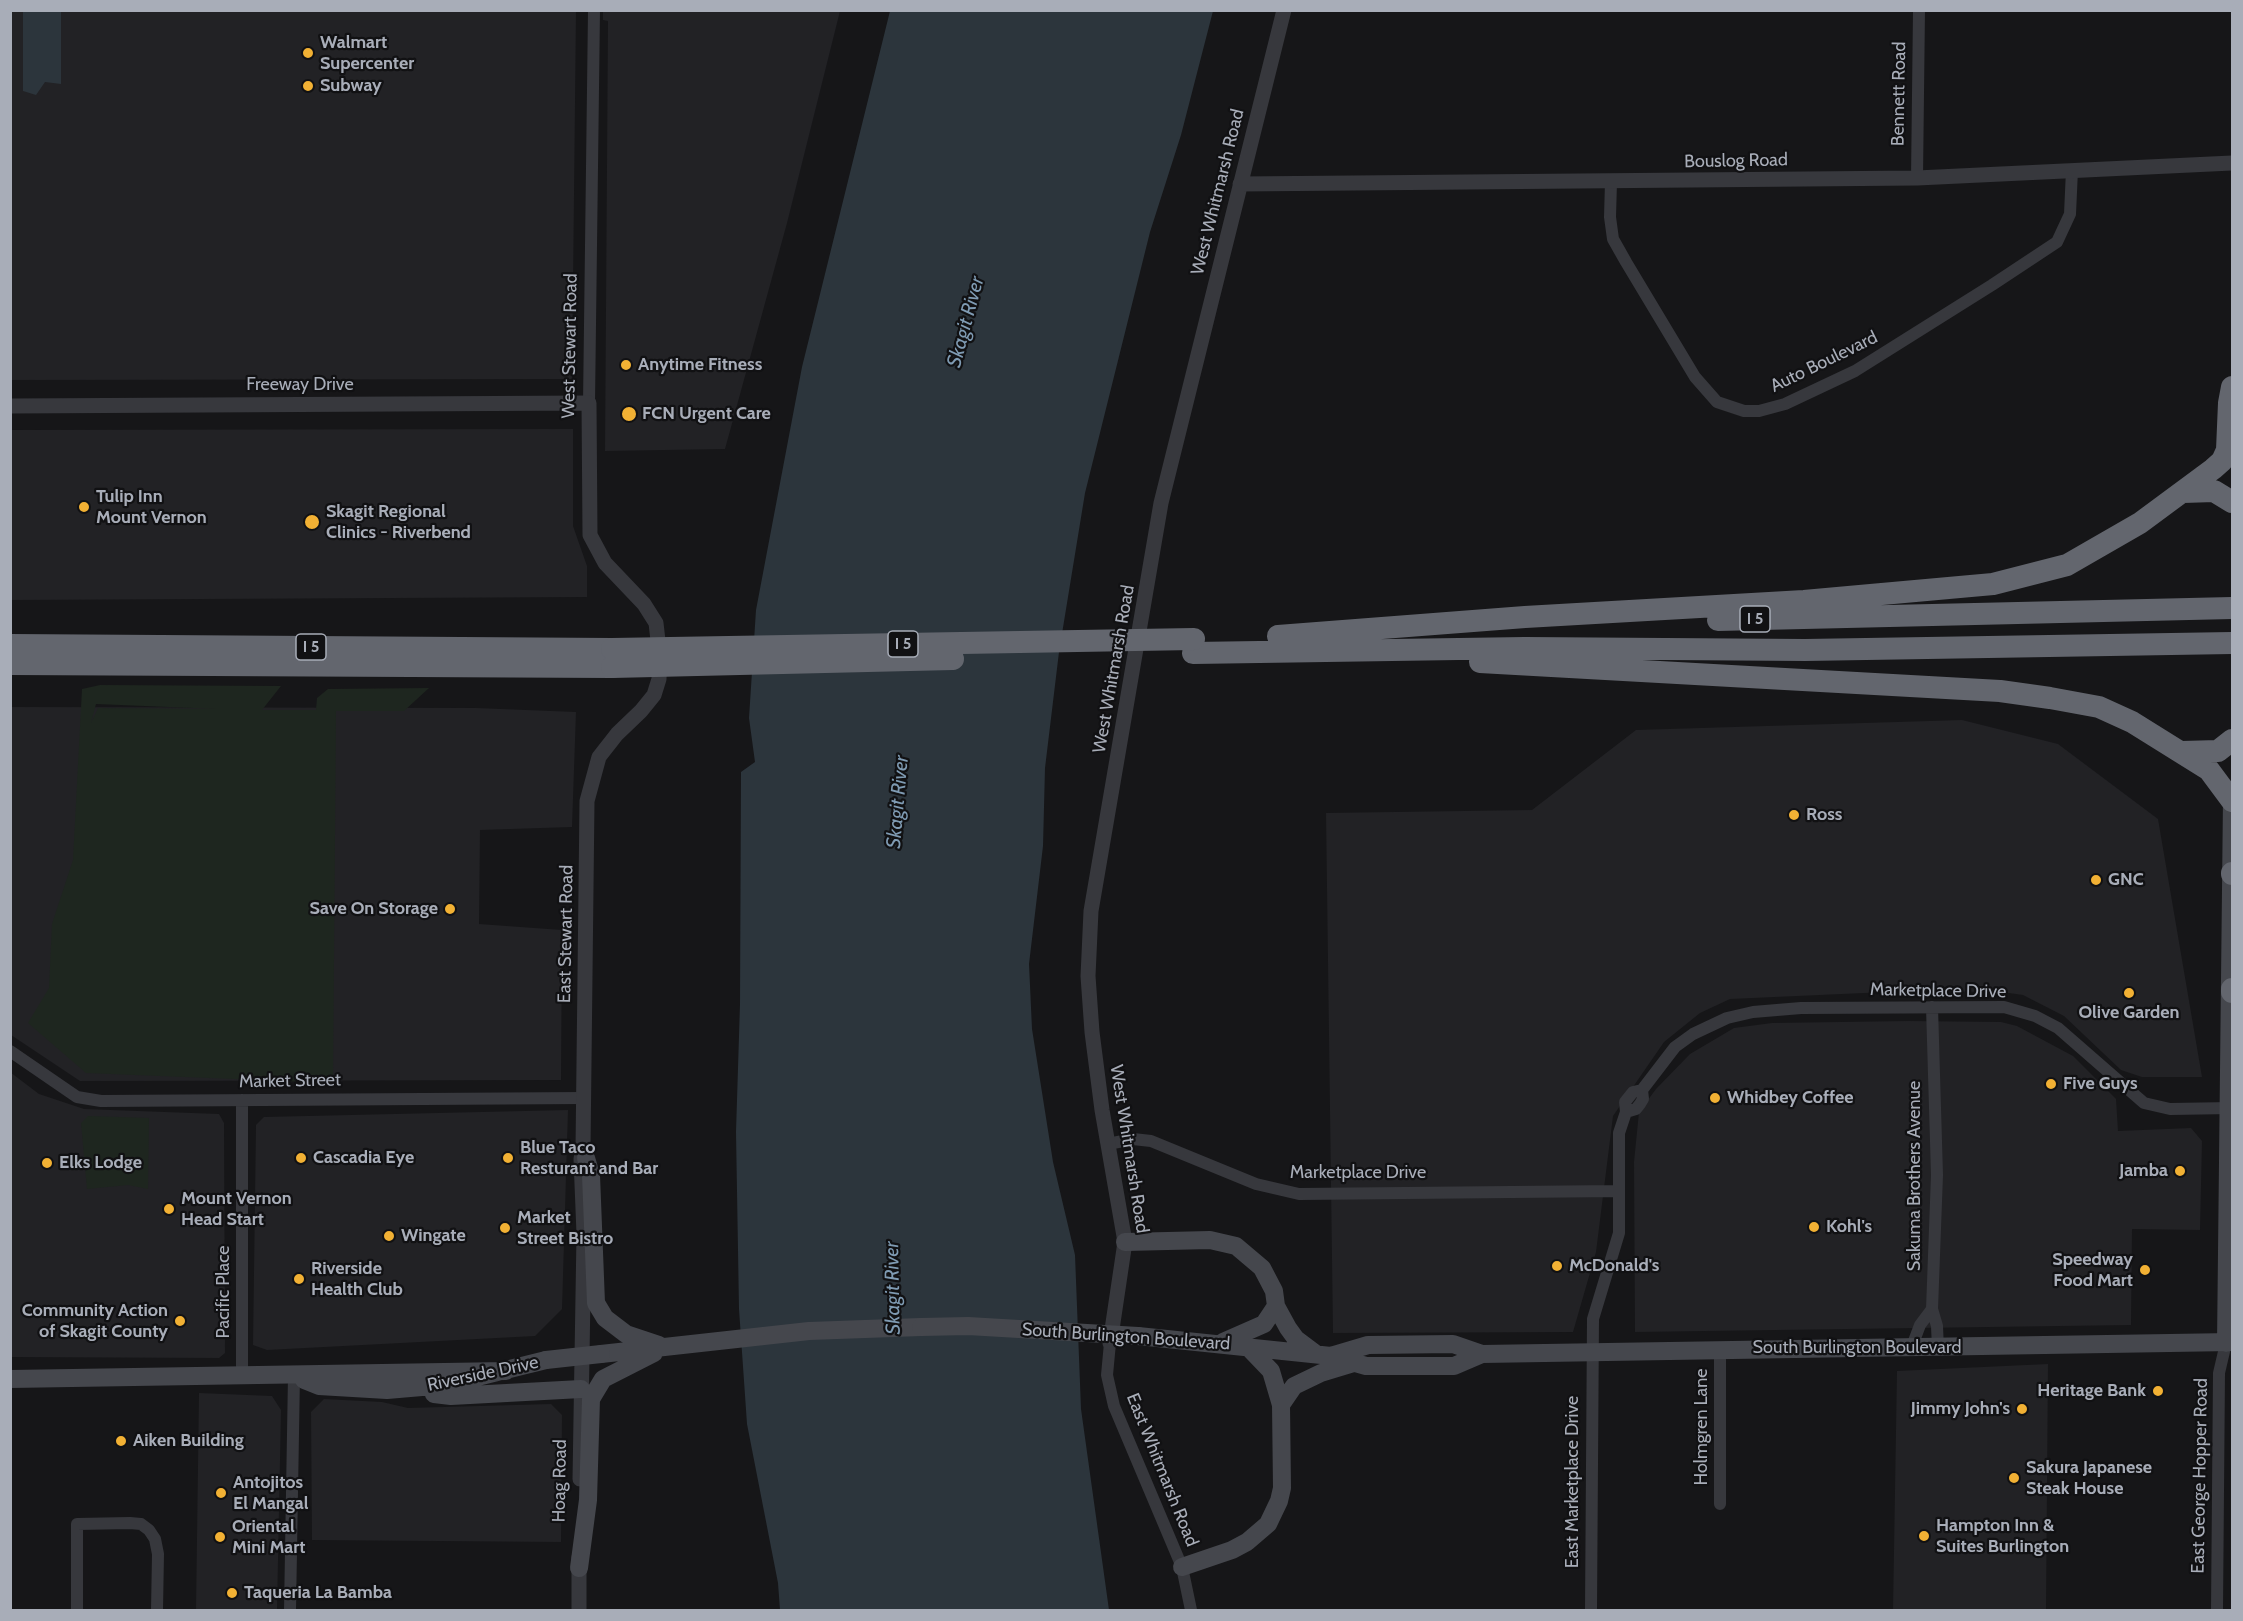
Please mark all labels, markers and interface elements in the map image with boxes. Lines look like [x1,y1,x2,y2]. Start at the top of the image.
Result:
place label: Walmart Supercenter [320,32,414,74]
street label: Bennett Road [1887,42,1911,146]
marker: Walmart Supercenter [301,46,315,60]
place label: Subway [320,75,382,97]
marker: Subway [301,79,315,93]
street label: West Whitmarsh Road [1187,107,1249,277]
street label: Bouslog Road [1684,149,1788,173]
street label: West Stewart Road [558,273,582,419]
water label: Skagit River [942,274,990,370]
street label: Auto Boulevard [1767,327,1881,397]
place label: Anytime Fitness [638,354,762,376]
marker: Anytime Fitness [619,358,633,372]
street label: Freeway Drive [246,374,354,396]
place label: FCN Urgent Care [642,403,771,425]
marker: FCN Urgent Care [620,405,638,423]
place label: Tulip Inn Mount Vernon [96,486,207,528]
marker: Tulip Inn Mount Vernon [77,500,91,514]
place label: Skagit Regional Clinics - Riverbend [326,501,471,544]
marker: Skagit Regional Clinics - Riverbend [303,513,321,531]
street label: West Whitmarsh Road [1089,583,1139,755]
road number: I 5 [1740,606,1770,632]
road number: I 5 [888,631,918,657]
road number: I 5 [296,634,326,660]
water label: Skagit River [882,754,914,850]
place label: Ross [1806,804,1842,826]
marker: Ross [1787,808,1801,822]
street label: East Stewart Road [554,865,578,1003]
place label: GNC [2108,869,2144,891]
marker: GNC [2089,873,2103,887]
place label: Save On Storage [310,898,438,920]
marker: Save On Storage [443,902,457,916]
street label: Marketplace Drive [1870,979,2006,1003]
marker: Olive Garden [2122,986,2136,1000]
place label: Olive Garden [2079,1002,2179,1024]
street label: West Whitmarsh Road [1105,1063,1153,1235]
street label: Market Street [239,1069,341,1093]
place label: Five Guys [2063,1073,2138,1095]
marker: Five Guys [2044,1077,2058,1091]
street label: Sakuma Brothers Avenue [1904,1081,1926,1271]
place label: Whidbey Coffee [1727,1087,1854,1109]
marker: Whidbey Coffee [1708,1091,1722,1105]
place label: Blue Taco Resturant and Bar [520,1137,658,1180]
place label: Cascadia Eye [313,1147,414,1169]
marker: Cascadia Eye [294,1151,308,1165]
marker: Blue Taco Resturant and Bar [501,1151,515,1165]
place label: Elks Lodge [59,1152,142,1174]
marker: Elks Lodge [40,1156,54,1170]
place label: Jamba [2119,1160,2168,1182]
street label: Marketplace Drive [1290,1162,1426,1184]
marker: Jamba [2173,1164,2187,1178]
place label: Mount Vernon Head Start [181,1188,292,1230]
marker: Mount Vernon Head Start [162,1202,176,1216]
place label: Market Street Bistro [517,1207,613,1250]
place label: Kohl's [1826,1216,1872,1238]
marker: Kohl's [1807,1220,1821,1234]
marker: Market Street Bistro [498,1221,512,1235]
place label: Wingate [401,1225,466,1247]
marker: Wingate [382,1229,396,1243]
water label: Skagit River [880,1241,906,1335]
street label: Pacific Place [213,1245,235,1339]
place label: Speedway Food Mart [2052,1249,2133,1292]
place label: McDonald's [1569,1255,1659,1277]
place label: Riverside Health Club [311,1258,403,1300]
marker: McDonald's [1550,1259,1564,1273]
marker: Speedway Food Mart [2138,1263,2152,1277]
marker: Riverside Health Club [292,1272,306,1286]
place label: Community Action of Skagit County [22,1300,168,1342]
marker: Community Action of Skagit County [173,1314,187,1328]
street label: South Burlington Boulevard [1021,1319,1231,1355]
street label: South Burlington Boulevard [1753,1337,1961,1359]
street label: Riverside Drive [425,1352,541,1396]
street label: Holmgren Lane [1691,1368,1713,1486]
street label: East George Hopper Road [2187,1378,2213,1574]
place label: Heritage Bank [2037,1380,2146,1402]
marker: Heritage Bank [2151,1384,2165,1398]
street label: East Whitmarsh Road [1121,1390,1203,1550]
street label: East Marketplace Drive [1562,1396,1584,1568]
place label: Jimmy John's [1911,1398,2010,1420]
marker: Jimmy John's [2015,1402,2029,1416]
place label: Aiken Building [133,1430,244,1452]
marker: Aiken Building [114,1434,128,1448]
street label: Hoag Road [548,1439,572,1523]
place label: Sakura Japanese Steak House [2026,1457,2152,1500]
marker: Sakura Japanese Steak House [2007,1471,2021,1485]
place label: Antojitos El Mangal [233,1472,309,1514]
marker: Antojitos El Mangal [214,1486,228,1500]
place label: Hampton Inn & Suites Burlington [1936,1515,2069,1558]
place label: Oriental Mini Mart [232,1516,305,1558]
marker: Hampton Inn & Suites Burlington [1917,1529,1931,1543]
marker: Oriental Mini Mart [213,1530,227,1544]
place label: Taqueria La Bamba [244,1582,392,1604]
marker: Taqueria La Bamba [225,1586,239,1600]

